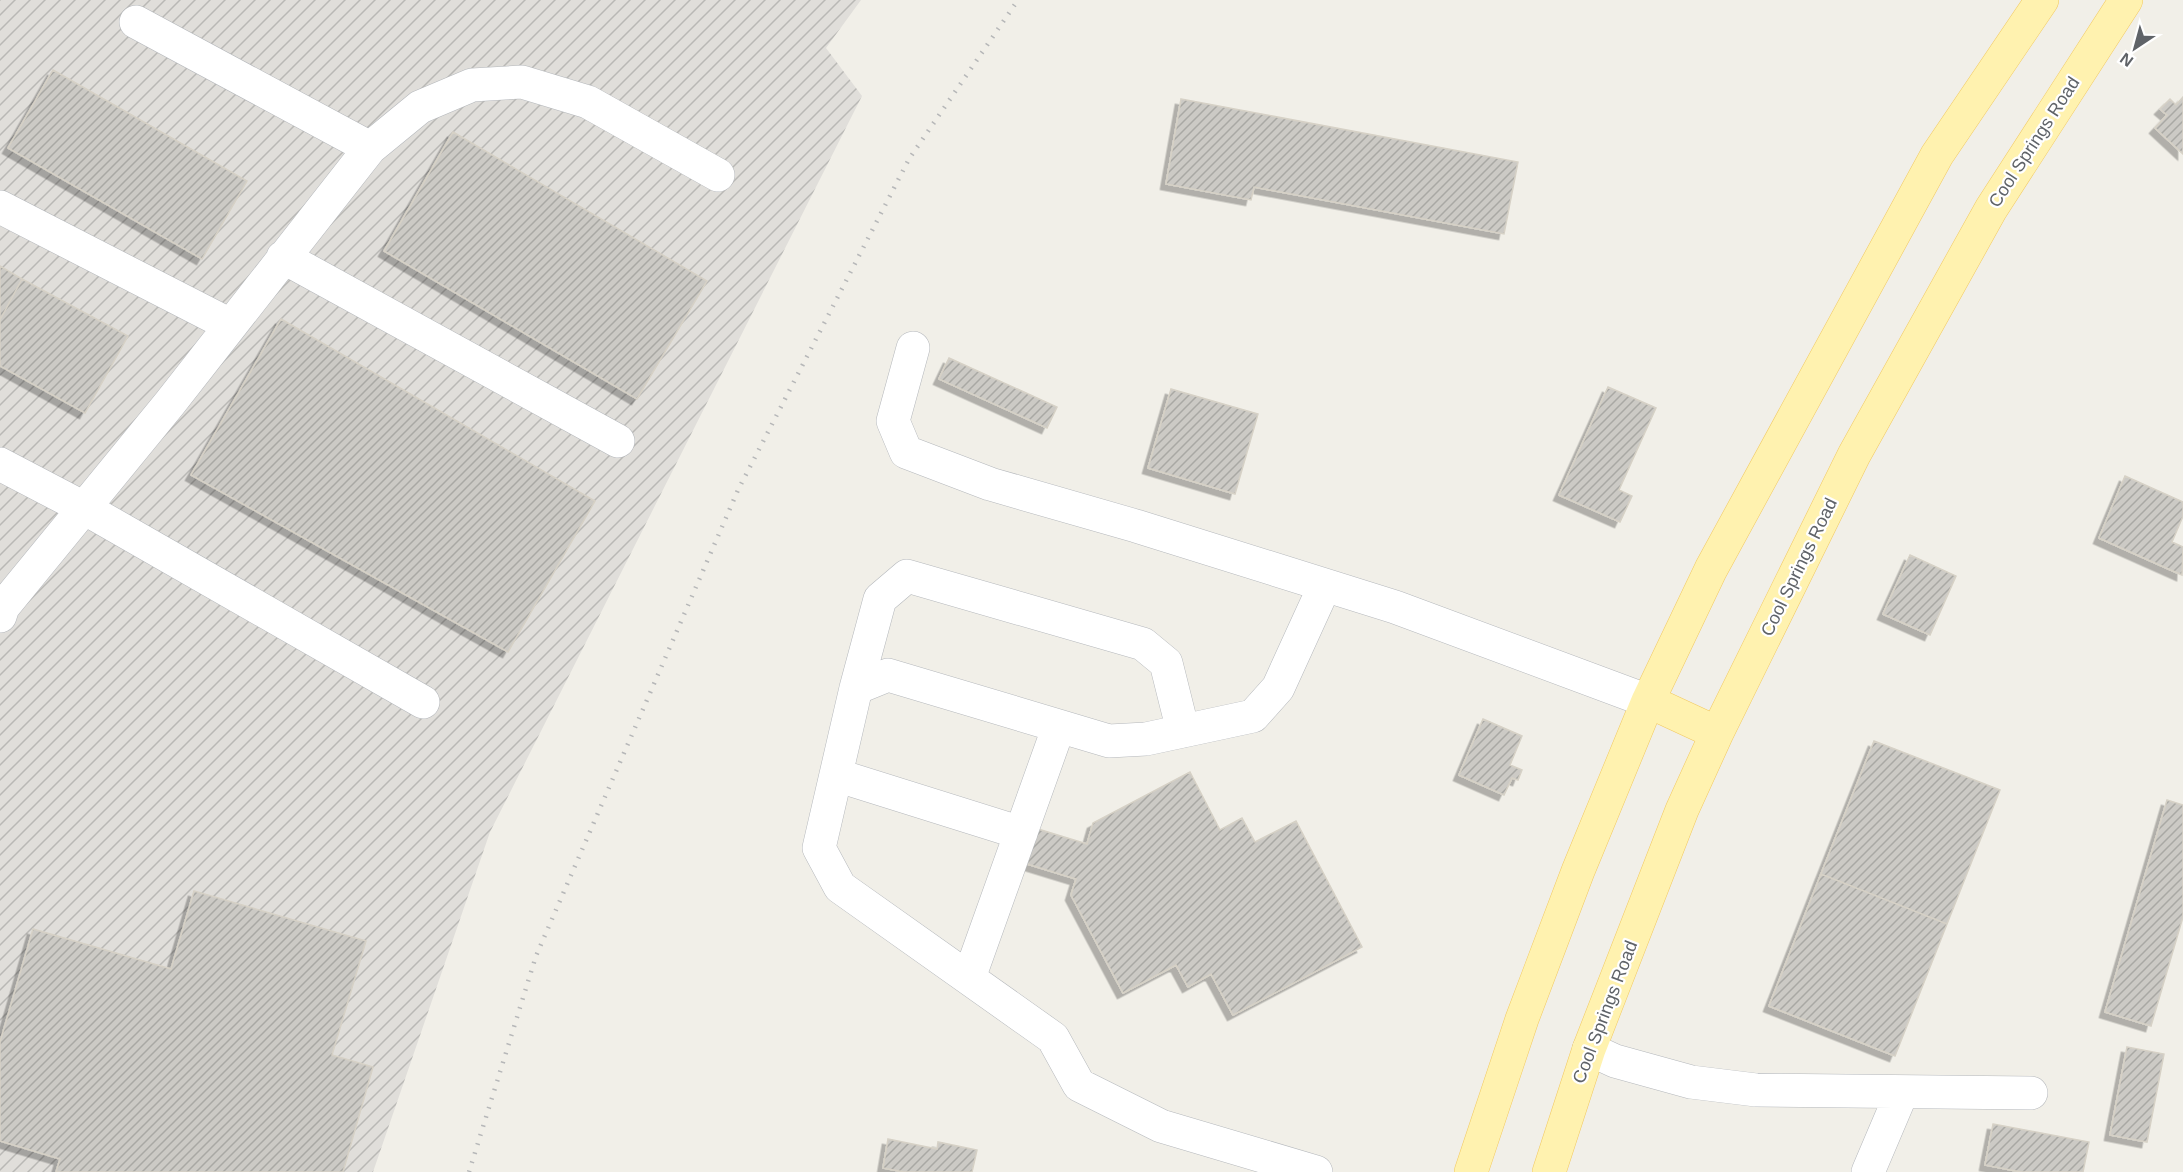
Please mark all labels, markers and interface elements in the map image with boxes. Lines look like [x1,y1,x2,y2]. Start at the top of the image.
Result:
north arrow [2105,18,2165,78]
text: N [2117,49,2136,70]
street label: Cool Springs Road [1984,73,2084,211]
street label: Cool Springs Road [1757,495,1841,639]
street label: Cool Springs Road [1569,938,1641,1086]

